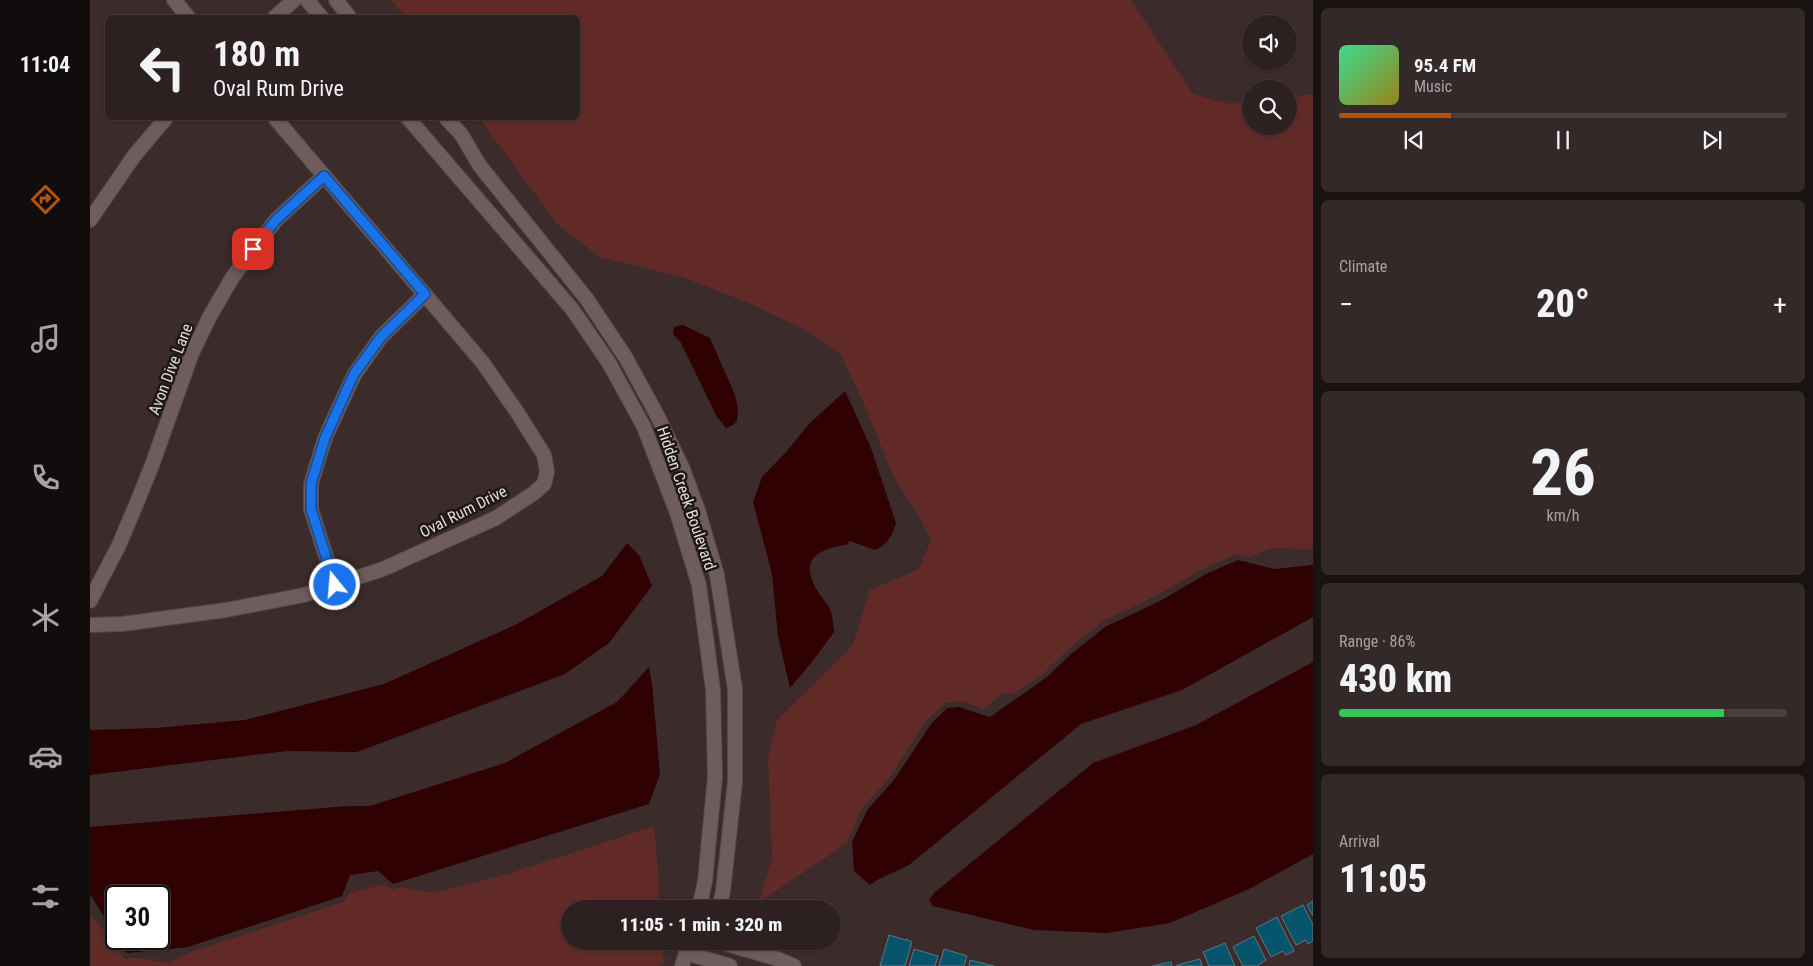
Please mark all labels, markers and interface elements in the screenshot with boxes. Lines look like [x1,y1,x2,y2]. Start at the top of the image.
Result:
map controls [1242,15,1297,135]
button: sound [1242,15,1297,70]
text: 180 m [213,34,300,75]
icon: left [130,35,195,100]
text: 11:04 [20,52,70,77]
text: 95.4 FM [1414,54,1476,77]
text: Oval Rum Drive [213,76,344,101]
text: Music [1414,77,1452,96]
button: search [1242,80,1297,135]
icon: previous [1400,126,1428,154]
icon: pause [1549,126,1577,154]
icon: next [1698,126,1726,154]
icon: directions [28,182,63,217]
pin [232,228,274,270]
icon: arrive [239,235,267,263]
text: Climate [1339,257,1387,276]
text: 20° [1536,282,1590,326]
text: − [1339,288,1353,321]
text: + [1773,288,1787,321]
icon: music [28,321,63,356]
street label: Avon Dive Lane [144,321,197,418]
street label: Hidden Creek Boulevard [653,424,720,573]
text: 26 [1530,435,1596,511]
icon: phone [28,460,63,495]
street label: Oval Rum Drive [416,481,510,542]
text: km/h [1547,506,1579,525]
position arrow [308,558,360,610]
icon: climate [28,600,63,635]
text: Range · 86% [1339,632,1415,651]
text: 430 km [1339,657,1452,701]
icon: car [28,739,63,774]
text: Arrival [1339,832,1380,851]
text: 11:05 [1339,857,1427,901]
icon: filters [28,879,63,914]
speed limit sign: 30 [105,885,170,950]
text: 11:05 · 1 min · 320 m [620,913,782,936]

